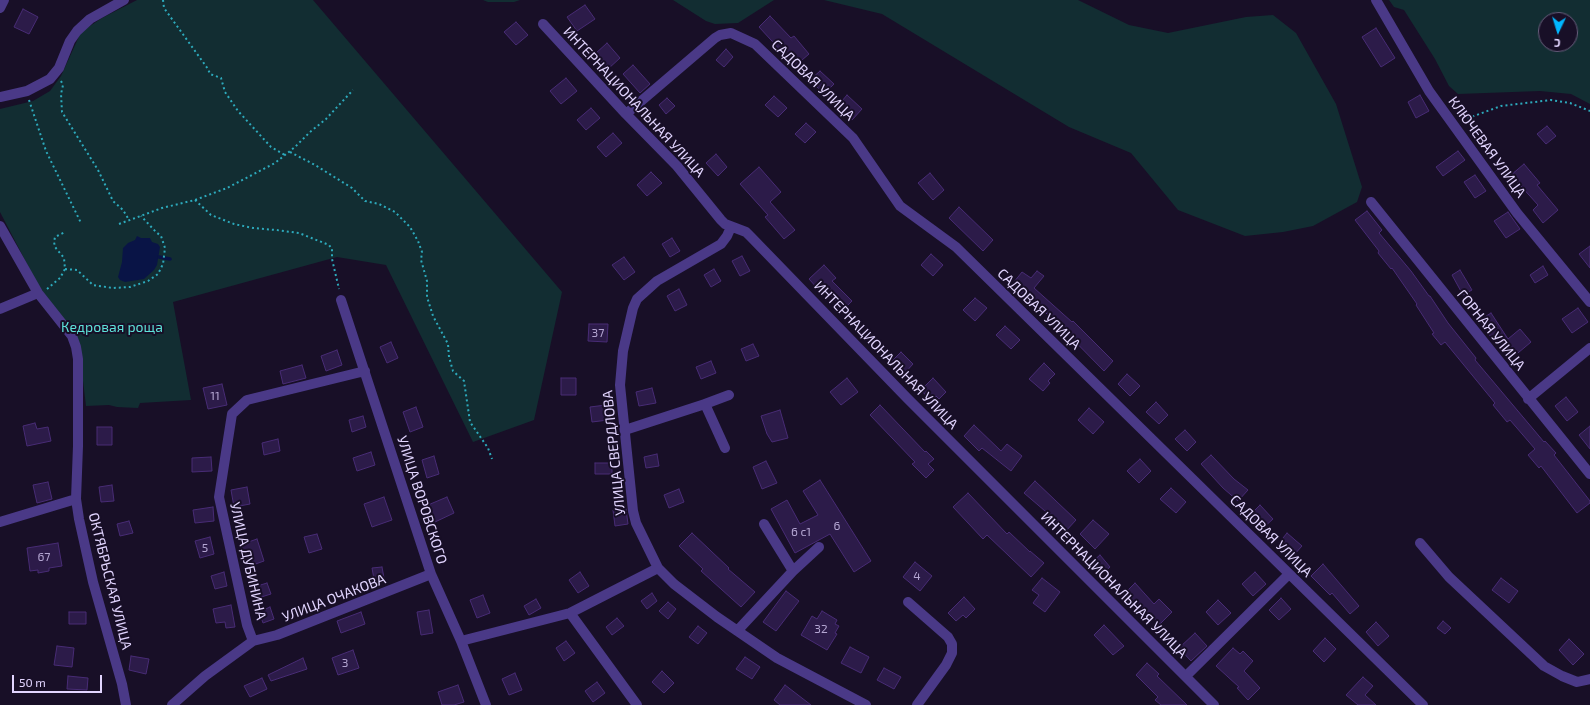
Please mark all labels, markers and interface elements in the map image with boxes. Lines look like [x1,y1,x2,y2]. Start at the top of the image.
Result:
north arrow [1538,12,1578,52]
street label: ИНТЕРНАЦИОНАЛЬНАЯ УЛИЦА [560,23,708,181]
street label: САДОВАЯ УЛИЦА [768,36,858,124]
text: С [1554,37,1561,50]
street label: КЛЮЧЕВАЯ УЛИЦА [1445,93,1529,201]
street label: САДОВАЯ УЛИЦА [994,265,1084,353]
street label: ИНТЕРНАЦИОНАЛЬНАЯ УЛИЦА [811,277,961,433]
street label: ГОРНАЯ УЛИЦА [1453,286,1529,374]
park label: Кедровая роща [61,319,163,335]
house number: 37 [592,326,604,340]
house number: 11 [210,389,220,403]
street label: УЛИЦА СВЕРДЛОВА [599,390,629,516]
street label: УЛИЦА ВОРОВСКОГО [393,434,451,566]
street label: САДОВАЯ УЛИЦА [1226,491,1316,581]
street label: УЛИЦА ДУБИНИНА [226,501,270,621]
street label: ИНТЕРНАЦИОНАЛЬНАЯ УЛИЦА [1037,508,1191,662]
street label: ОКТЯБРЬСКАЯ УЛИЦА [85,511,135,651]
house number: 6 [834,519,840,533]
house number: 6 с1 [791,525,811,539]
house number: 5 [202,541,208,555]
house number: 67 [37,550,51,564]
house number: 4 [913,569,921,583]
street label: УЛИЦА ОЧАКОВА [280,571,388,625]
house number: 32 [814,622,828,636]
house number: 3 [342,656,348,670]
scale bar [14,667,104,693]
text: 50 m [19,675,46,689]

